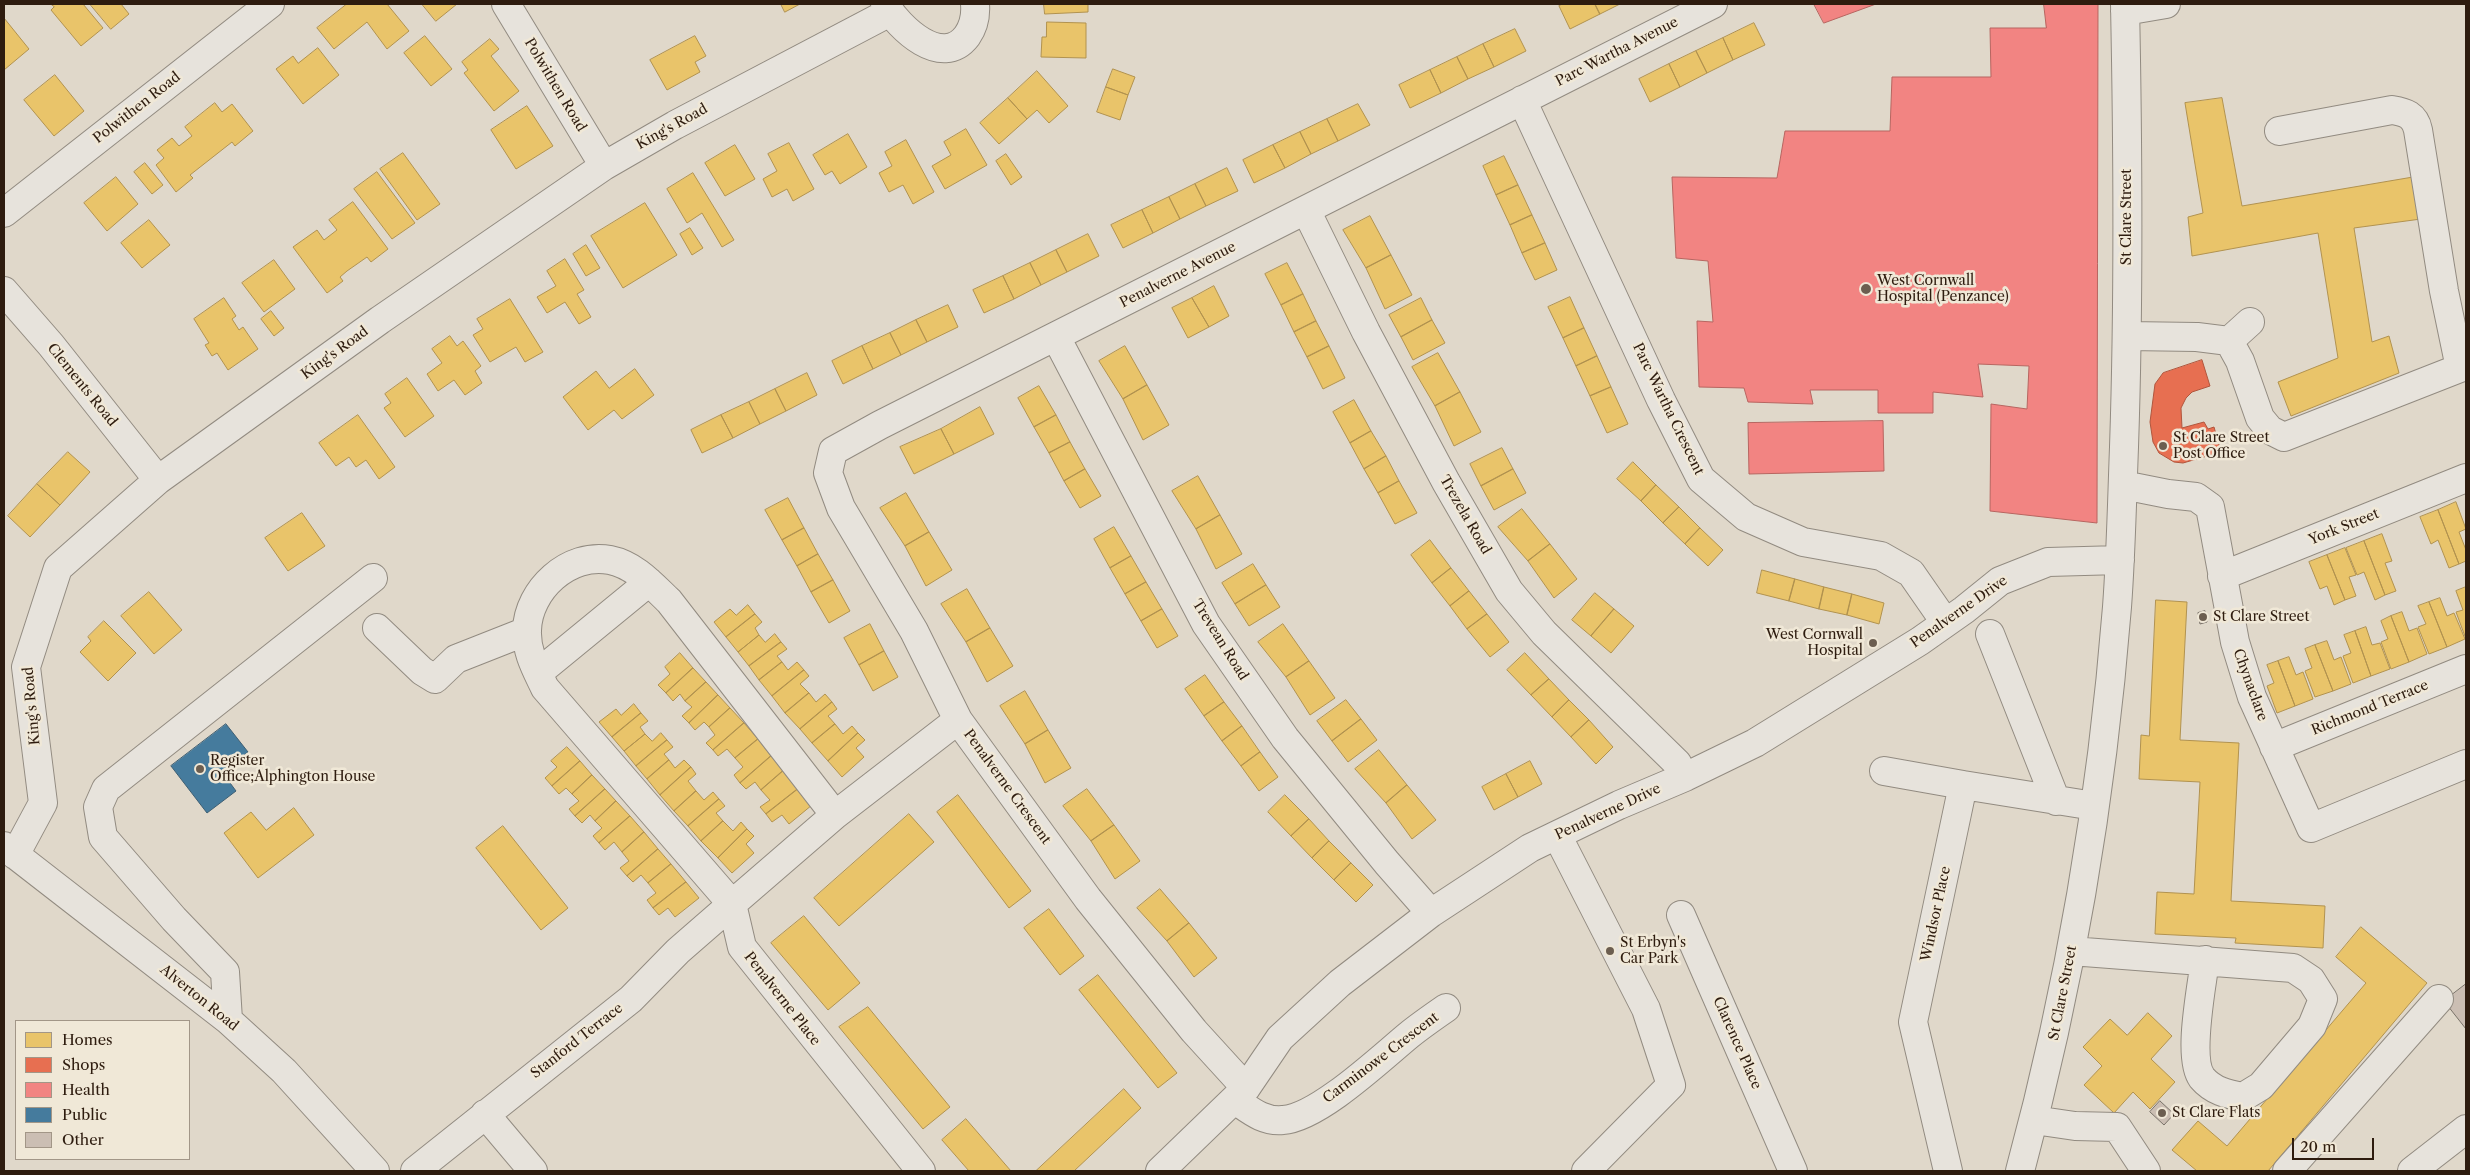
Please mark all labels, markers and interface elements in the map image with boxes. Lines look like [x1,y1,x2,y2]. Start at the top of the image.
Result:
street label: Parc Wartha Avenue [1553,14,1681,90]
street label: Polwithen Road [521,35,589,135]
street label: Polwithen Road [90,69,184,147]
street label: King's Road [634,101,710,153]
street label: St Clare Street [2119,169,2135,265]
street label: Penalverne Avenue [1117,238,1239,312]
place label: West Cornwall Hospital (Penzance) [1877,273,2009,306]
marker: West Cornwall Hospital (Penzance) [1859,282,1873,296]
street label: King's Road [298,323,372,383]
street label: Clements Road [43,340,121,430]
street label: Parc Wartha Crescent [1629,340,1707,478]
place label: St Clare Street Post Office [2173,430,2269,462]
marker: St Clare Street Post Office [2157,440,2169,452]
street label: Trezela Road [1436,473,1494,557]
street label: York Street [2306,505,2382,549]
street label: Penalverne Drive [1907,572,2011,652]
street label: Trevean Road [1188,596,1252,684]
place label: St Clare Street [2213,609,2309,625]
marker: St Clare Street [2197,611,2209,623]
place label: West Cornwall Hospital [1766,627,1863,660]
marker: West Cornwall Hospital [1867,637,1879,649]
street label: Chynaclare [2229,647,2271,723]
street label: King's Road [20,666,44,746]
street label: Richmond Terrace [2309,677,2431,739]
street label: Penalverne Crescent [960,726,1054,848]
place label: Register Office;Alphington House [210,753,375,786]
marker: Register Office;Alphington House [194,763,206,775]
street label: Penalverne Drive [1553,780,1663,844]
street label: Windsor Place [1918,865,1954,963]
place label: St Erbyn's Car Park [1620,935,1686,968]
street label: St Clare Street [2046,944,2080,1042]
marker: St Erbyn's Car Park [1604,945,1616,957]
street label: Penalverne Place [740,949,824,1049]
street label: Alverton Road [156,961,242,1035]
street label: Clarence Place [1709,994,1765,1092]
street label: Stanford Terrace [528,1000,626,1082]
street label: Carminowe Crescent [1320,1009,1442,1107]
legend [15,1020,190,1160]
text: Homes [62,1030,113,1049]
text: Shops [62,1055,105,1074]
text: Health [62,1080,110,1099]
text: Public [62,1105,107,1124]
place label: St Clare Flats [2172,1105,2260,1121]
marker: St Clare Flats [2156,1107,2168,1119]
scale bar [2295,1128,2378,1160]
text: Other [62,1130,104,1149]
text: 20 m [2300,1137,2336,1156]

